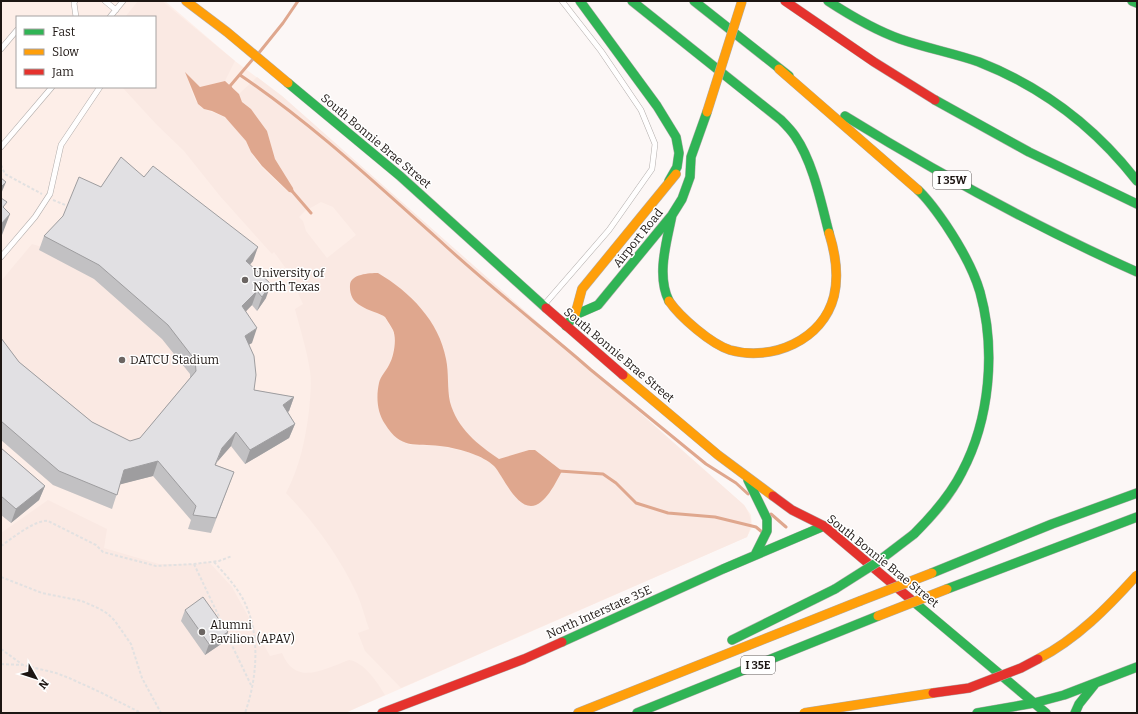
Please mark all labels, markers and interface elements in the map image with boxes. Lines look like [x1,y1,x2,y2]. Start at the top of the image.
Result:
legend [16,16,156,88]
text: Fast [52,25,76,39]
text: Slow [52,45,79,59]
text: Jam [51,65,74,79]
street label: South Bonnie Brae Street [318,91,434,192]
road number: I 35W [933,171,971,189]
street label: Airport Road [610,206,666,270]
place label: University of North Texas [253,266,325,294]
marker: University of North Texas [240,275,250,285]
street label: South Bonnie Brae Street [561,305,677,406]
place label: DATCU Stadium [130,353,220,367]
marker: DATCU Stadium [117,355,127,365]
street label: South Bonnie Brae Street [824,512,942,611]
street label: North Interstate 35E [544,582,654,642]
place label: Alumni Pavilion (APAV) [210,618,295,646]
marker: Alumni Pavilion (APAV) [197,627,207,637]
road number: I 35E [741,656,775,674]
north arrow [16,658,56,698]
text: N [35,677,51,692]

